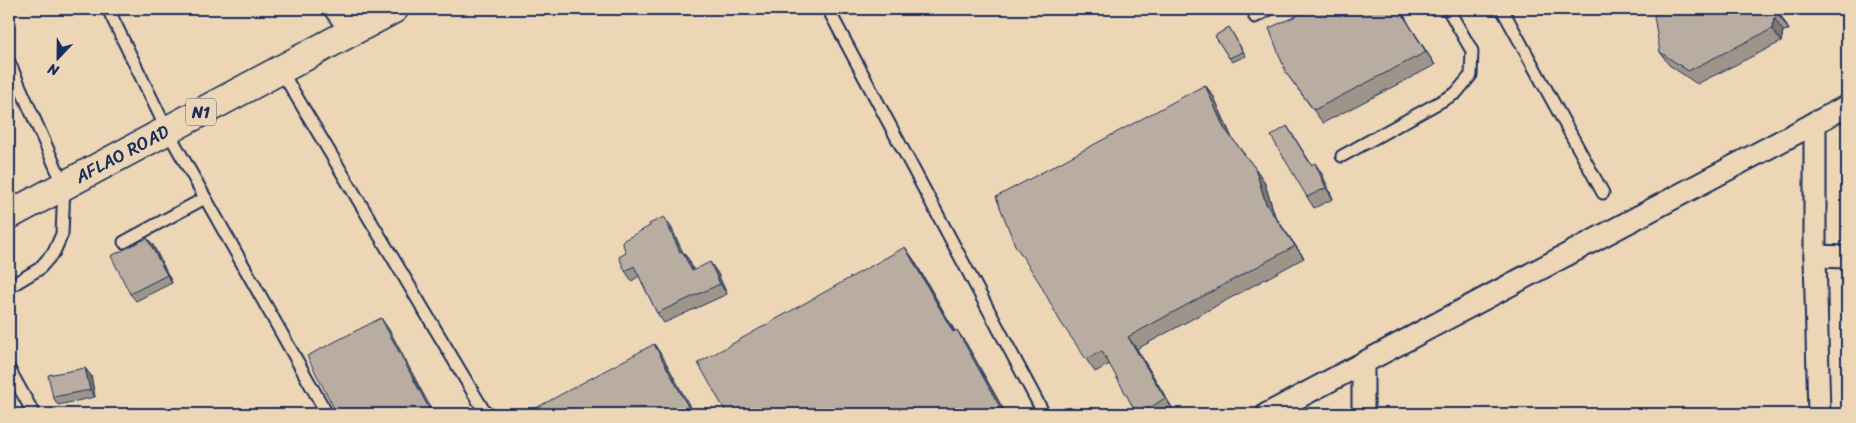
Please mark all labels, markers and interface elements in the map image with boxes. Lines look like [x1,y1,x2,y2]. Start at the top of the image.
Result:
north arrow [32,32,82,82]
text: N [44,56,63,83]
road number: N1 [186,98,216,125]
street label: AFLAO ROAD [68,116,175,193]

